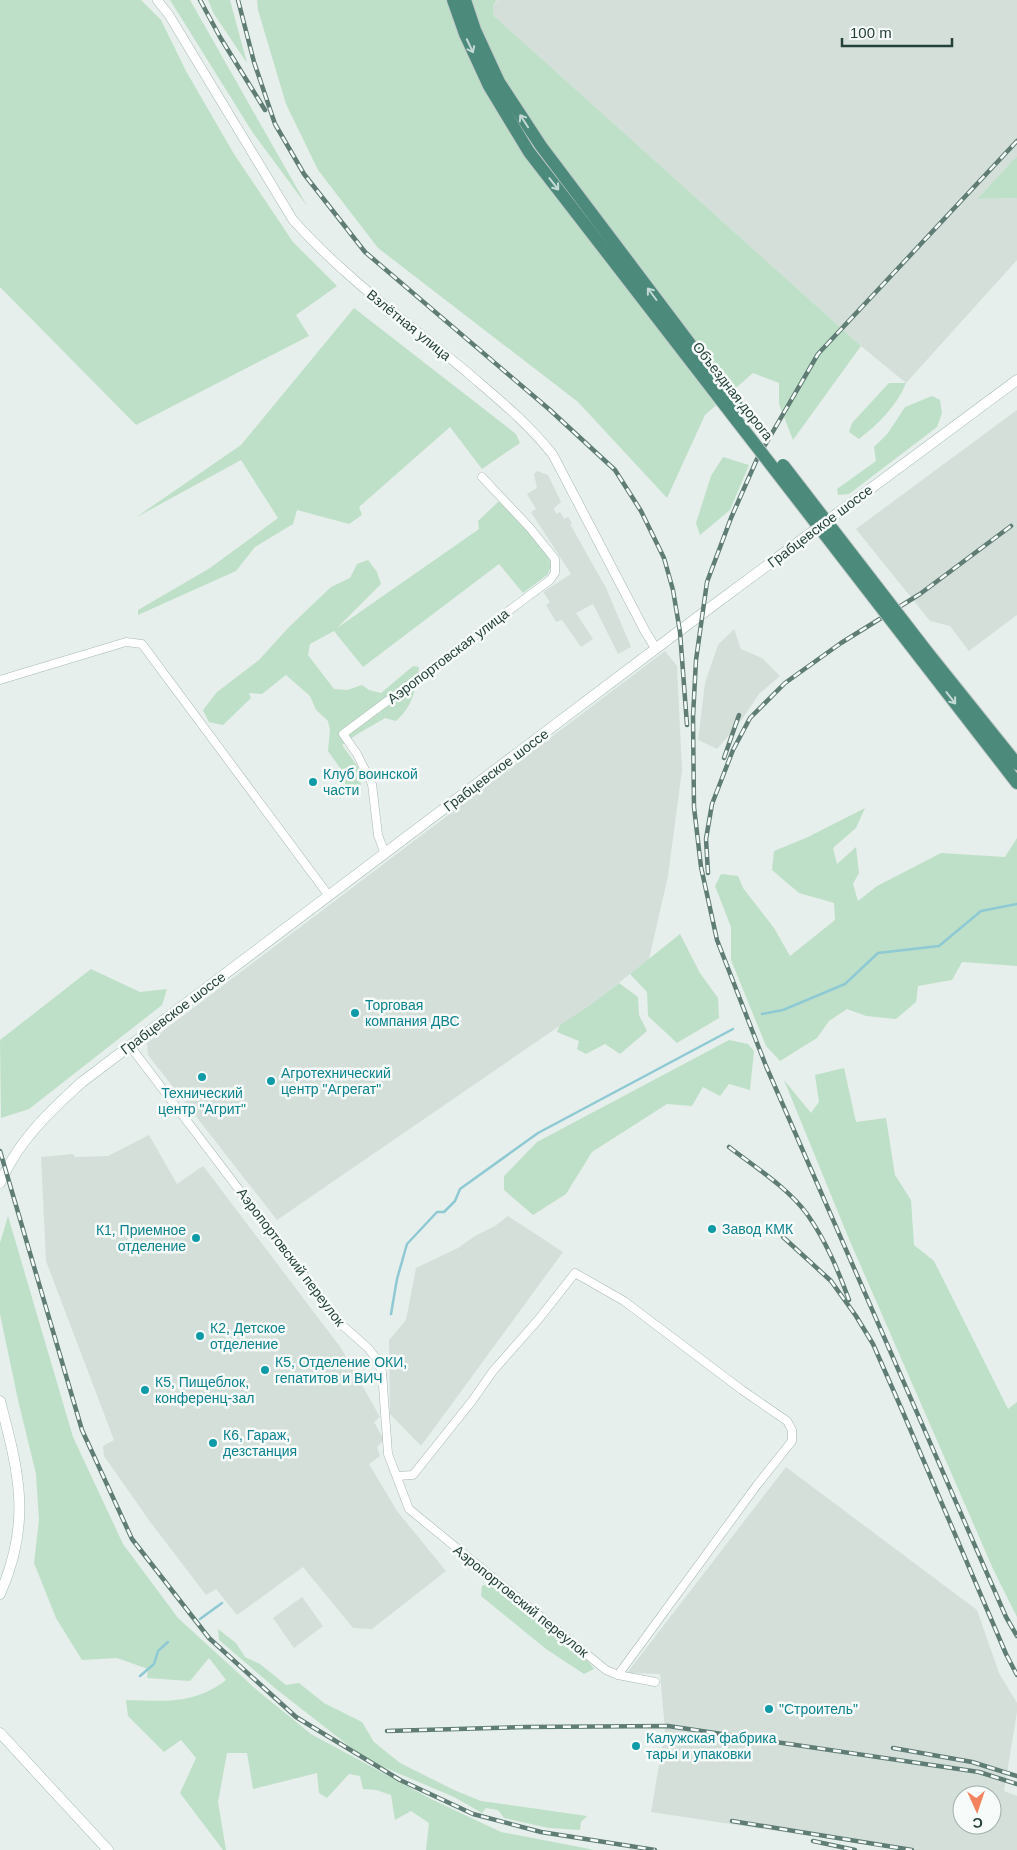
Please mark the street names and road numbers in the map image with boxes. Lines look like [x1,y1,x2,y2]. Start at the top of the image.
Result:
street label: Взлётная улица [364,286,454,364]
street label: Объездная дорога [690,339,776,443]
street label: Грабцевское шоссе [765,481,876,571]
street label: Аэропортовская улица [384,605,512,707]
street label: Грабцевское шоссе [441,725,552,815]
street label: Грабцевское шоссе [118,968,229,1058]
street label: Аэропортовский переулок [234,1185,349,1330]
street label: Аэропортовский переулок [450,1542,592,1661]

